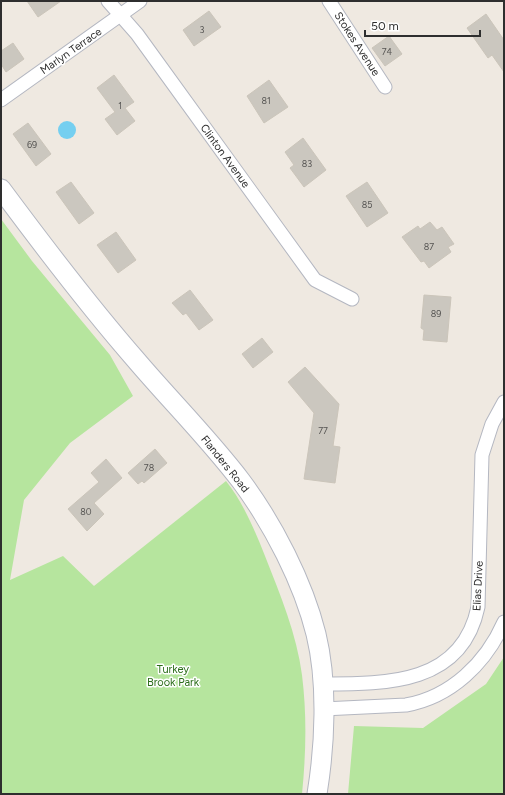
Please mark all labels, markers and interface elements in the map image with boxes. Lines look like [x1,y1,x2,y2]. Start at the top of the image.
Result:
street label: Stokes Avenue [332,10,382,78]
scale bar [365,12,480,38]
text: 50 m [371,19,399,33]
house number: 3 [200,24,205,35]
street label: Marlyn Terrace [38,25,104,77]
house number: 74 [382,46,393,57]
house number: 81 [261,95,271,106]
house number: 1 [118,100,122,111]
street label: Clinton Avenue [198,122,252,190]
house number: 69 [27,139,37,150]
house number: 83 [302,158,312,169]
house number: 85 [362,199,372,210]
house number: 87 [424,241,434,252]
house number: 89 [431,308,441,319]
house number: 77 [318,425,328,436]
street label: Flanders Road [198,433,252,495]
house number: 78 [144,462,155,473]
house number: 80 [80,506,92,517]
street label: Elias Drive [470,561,486,611]
park label: Turkey Brook Park [147,663,200,689]

